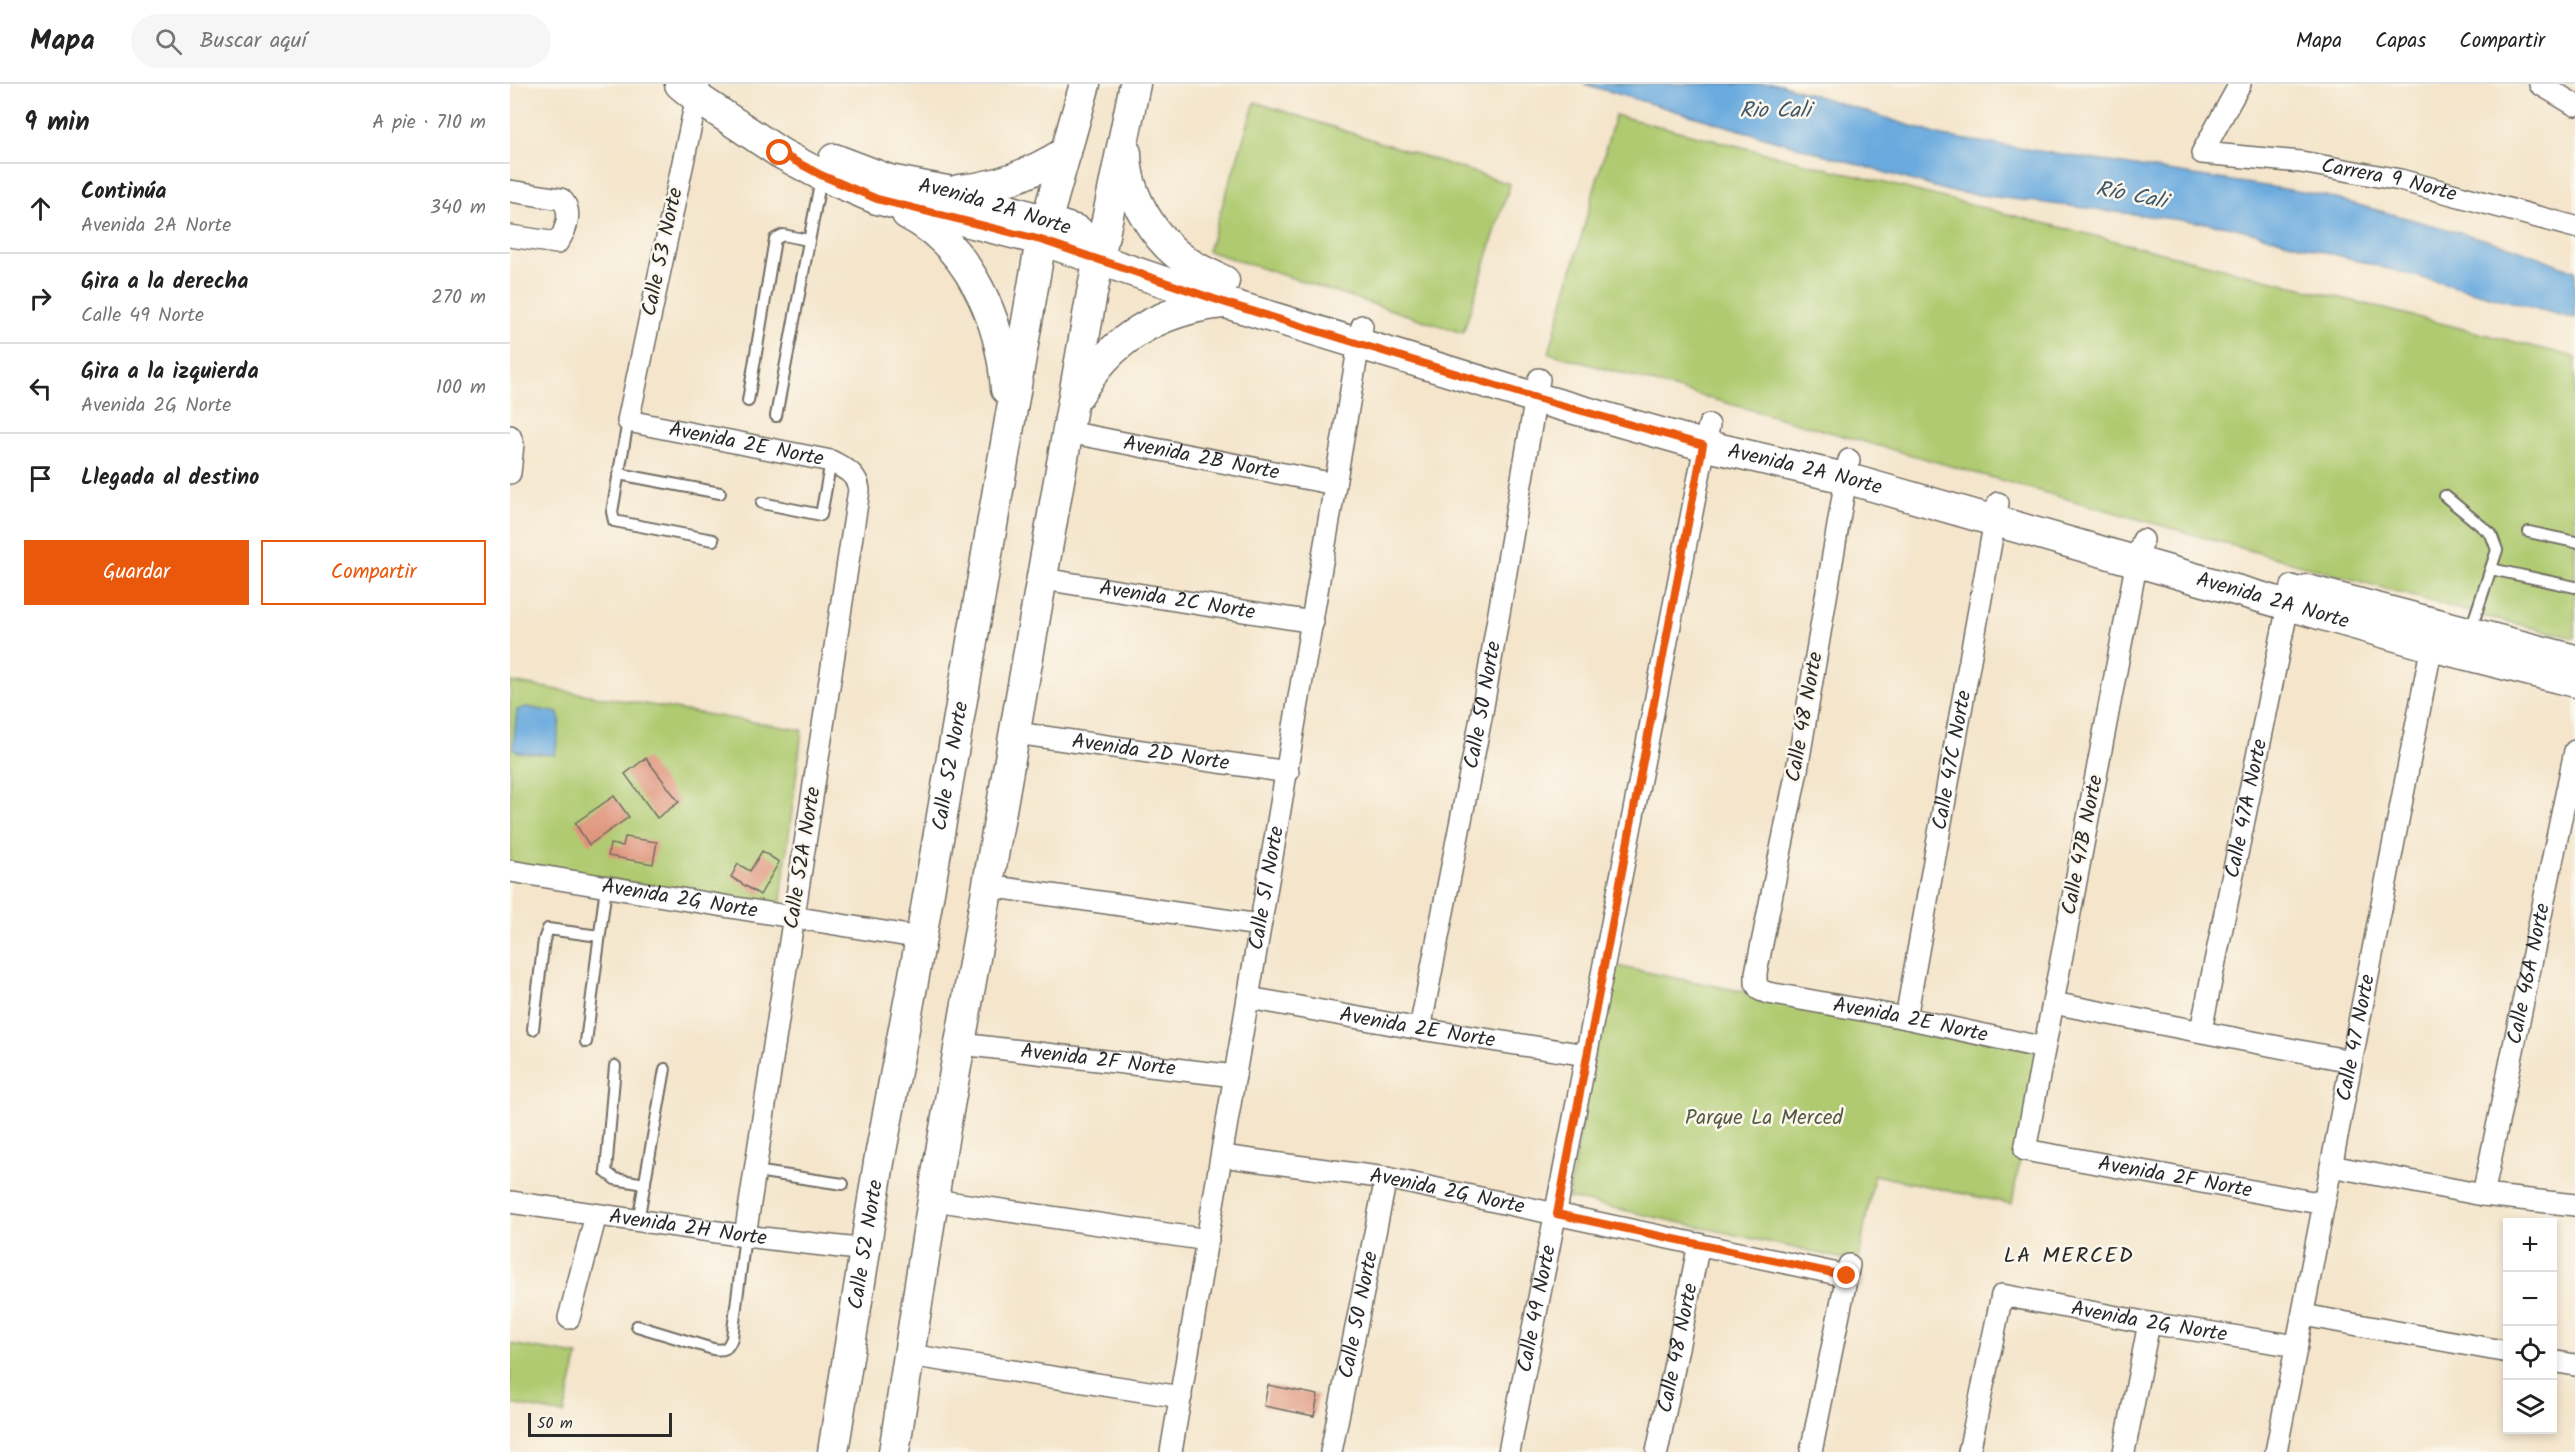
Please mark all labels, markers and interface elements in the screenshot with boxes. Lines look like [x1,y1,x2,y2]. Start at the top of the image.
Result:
search box [131,14,551,68]
text: Mapa [30,19,95,64]
text: Buscar aquí [200,24,307,59]
icon: search [152,25,185,58]
text: Mapa [2296,25,2342,58]
text: Capas [2375,25,2426,58]
text: Compartir [2459,25,2545,58]
water label: Rio Cali [1740,94,1815,129]
text: 9 min [24,102,90,144]
text: A pie · 710 m [372,107,486,139]
route start [766,139,792,165]
street label: Carrera 9 Norte [2319,149,2461,211]
street label: Avenida 2A Norte [916,169,1076,245]
water label: Río Cali [2093,172,2174,221]
text: Continúa [81,175,166,210]
street label: Calle 53 Norte [633,184,693,319]
icon: ahead [24,192,57,225]
text: 340 m [430,192,486,224]
text: Avenida 2A Norte [81,210,231,242]
text: Gira a la derecha [81,265,248,300]
icon: right [24,282,57,315]
text: 270 m [431,282,486,314]
text: Calle 49 Norte [81,300,204,332]
text: Gira a la izquierda [81,355,259,390]
icon: left [24,372,57,405]
text: 100 m [436,372,486,404]
text: Avenida 2G Norte [81,390,231,422]
street label: Avenida 2E Norte [666,413,827,476]
street label: Avenida 2B Norte [1121,427,1283,489]
street label: Avenida 2A Norte [1724,435,1886,504]
text: Llegada al destino [81,461,259,496]
icon: arrive [24,462,57,495]
button: Guardar [24,540,249,605]
button: Compartir [261,540,486,605]
street label: Avenida 2A Norte [2192,563,2354,638]
street label: Avenida 2C Norte [1097,572,1258,629]
street label: Calle 50 Norte [1455,638,1510,772]
street label: Calle 48 Norte [1777,649,1833,785]
street label: Calle 47C Norte [1923,687,1981,832]
street label: Calle 52 Norte [923,698,978,833]
street label: Avenida 2D Norte [1070,725,1232,780]
street label: Calle 47A Norte [2216,735,2277,881]
street label: Calle 47B Norte [2053,772,2113,918]
street label: Calle 52A Norte [775,784,831,931]
street label: Calle 51 Norte [1240,823,1293,953]
street label: Avenida 2G Norte [599,870,761,928]
street label: Calle 46A Norte [2498,900,2560,1047]
street label: Calle 47 Norte [2328,971,2385,1104]
street label: Avenida 2E Norte [1830,989,1991,1052]
street label: Avenida 2E Norte [1337,998,1498,1057]
street label: Avenida 2F Norte [1019,1035,1178,1086]
park label: Parque La Merced [1685,1102,1844,1135]
street label: Avenida 2F Norte [2095,1147,2255,1207]
street label: Avenida 2G Norte [1368,1159,1528,1224]
street label: Calle 52 Norte [839,1177,893,1312]
street label: Avenida 2H Norte [607,1200,769,1255]
map controls [2503,1218,2557,1434]
button: + [2503,1218,2557,1272]
district label: LA MERCED [2003,1239,2135,1274]
street label: Calle 49 Norte [1508,1242,1566,1375]
street label: Calle 50 Norte [1330,1248,1388,1381]
route end [1833,1262,1859,1288]
button: − [2503,1272,2557,1326]
street label: Calle 48 Norte [1649,1280,1707,1416]
street label: Avenida 2G Norte [2068,1292,2230,1351]
button: locate [2503,1326,2557,1380]
button: layers [2503,1380,2557,1434]
scale bar [528,1410,672,1438]
text: 50 m [537,1411,573,1436]

